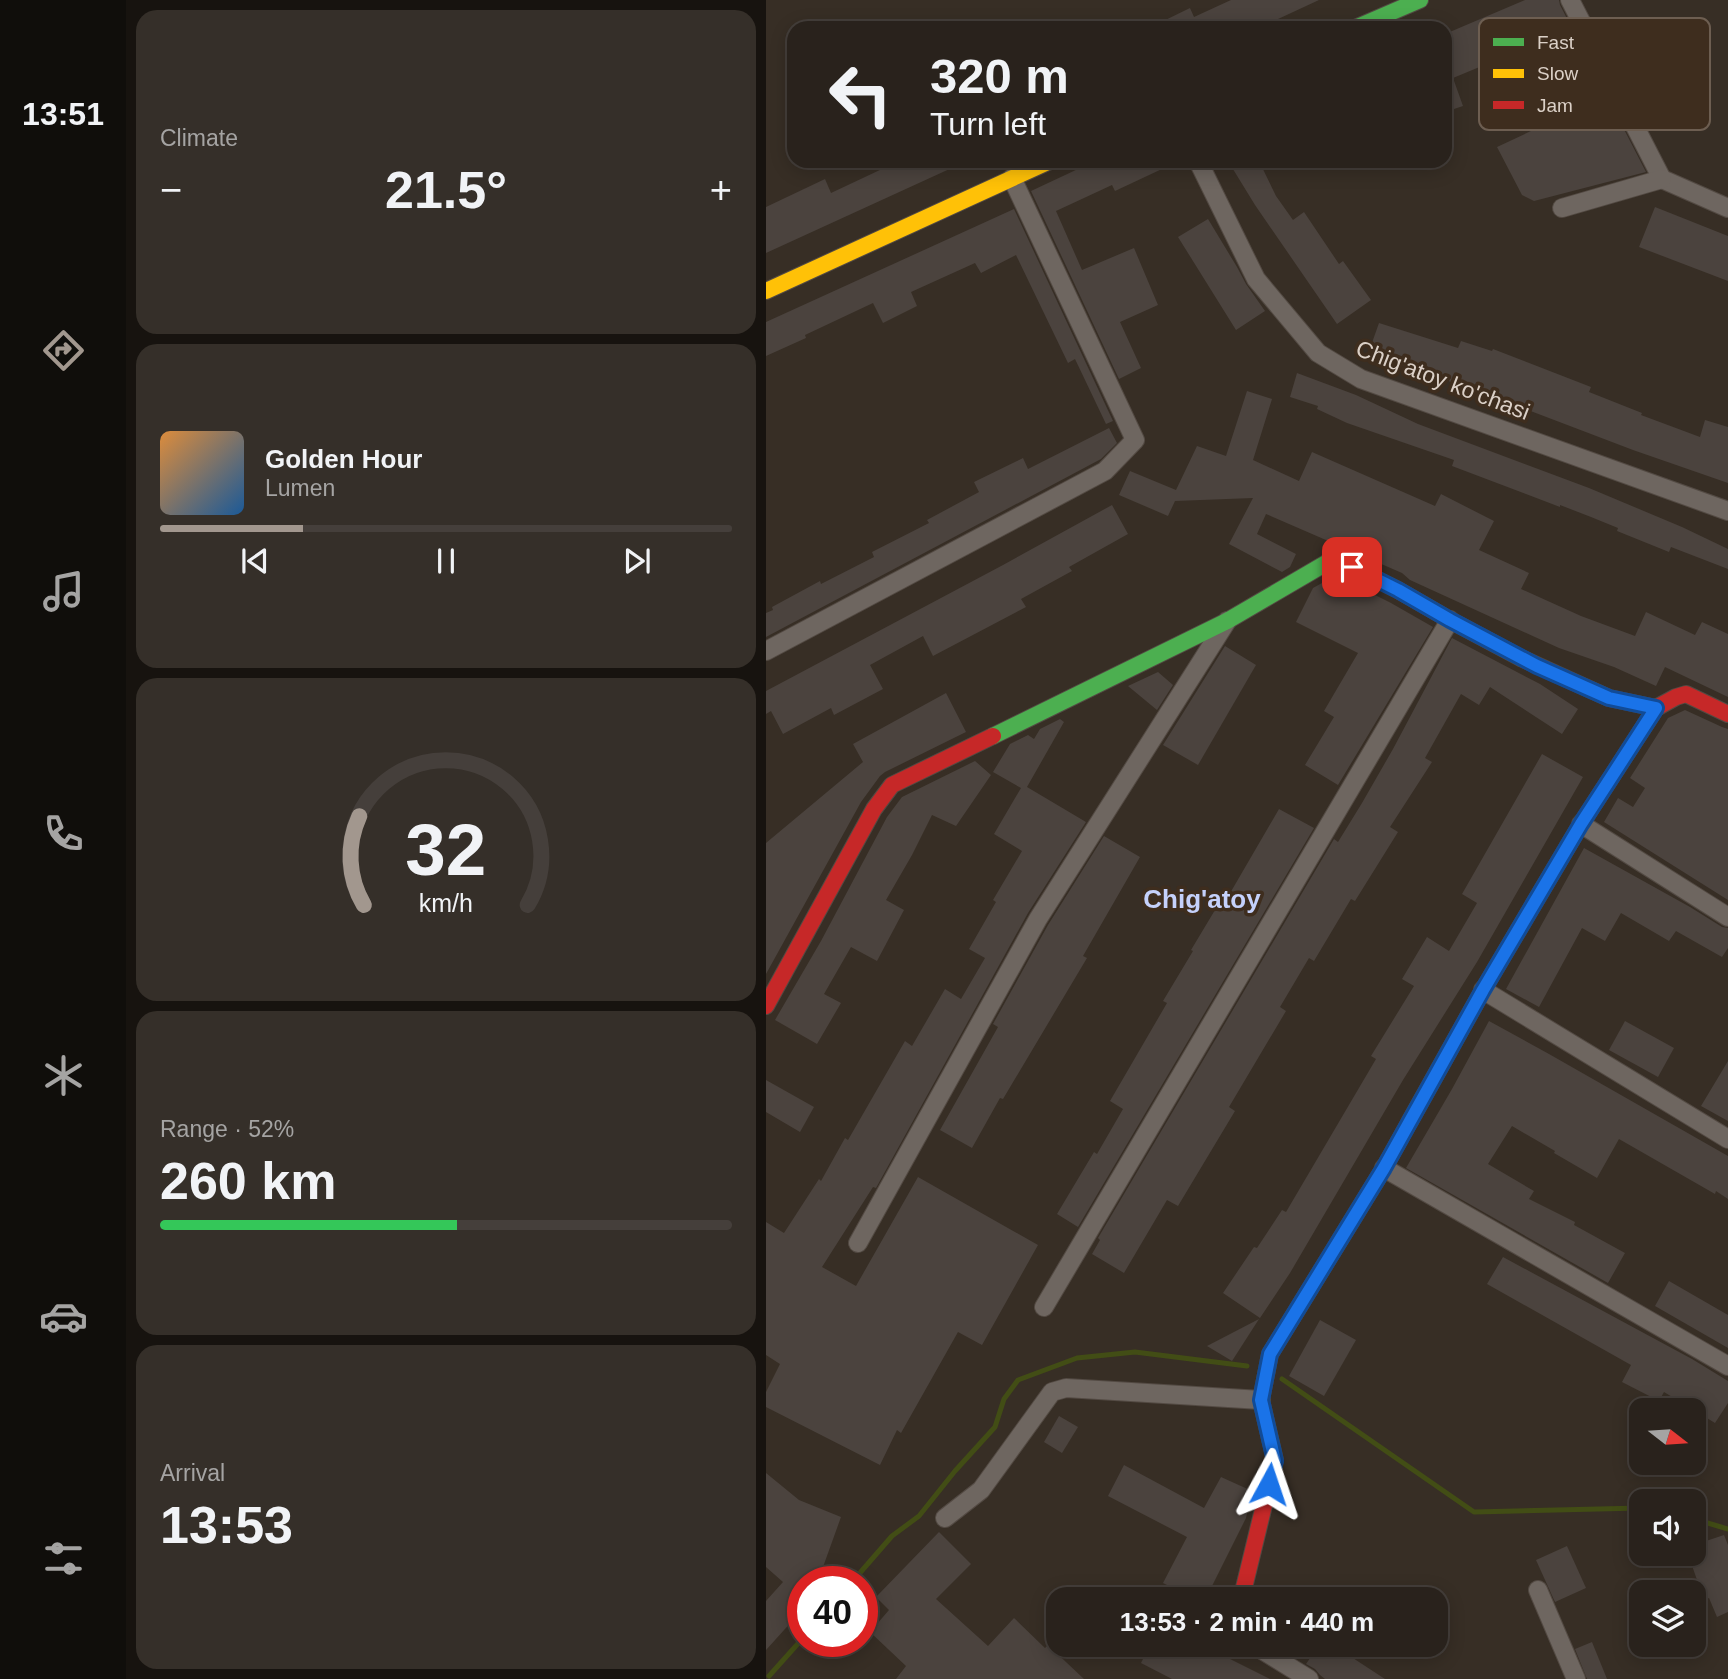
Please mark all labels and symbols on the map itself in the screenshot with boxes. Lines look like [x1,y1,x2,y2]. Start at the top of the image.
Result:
legend [1479,18,1710,130]
text: Fast [1537,32,1575,53]
text: Slow [1537,63,1578,84]
text: Jam [1537,95,1573,116]
street label: Chig'atoy ko'chasi [1352,335,1534,425]
pin [1322,537,1382,597]
district label: Chig'atoy [1143,884,1261,914]
north arrow [1629,1398,1706,1475]
position arrow [1232,1447,1306,1521]
speed limit sign: 40 [787,1566,878,1657]

